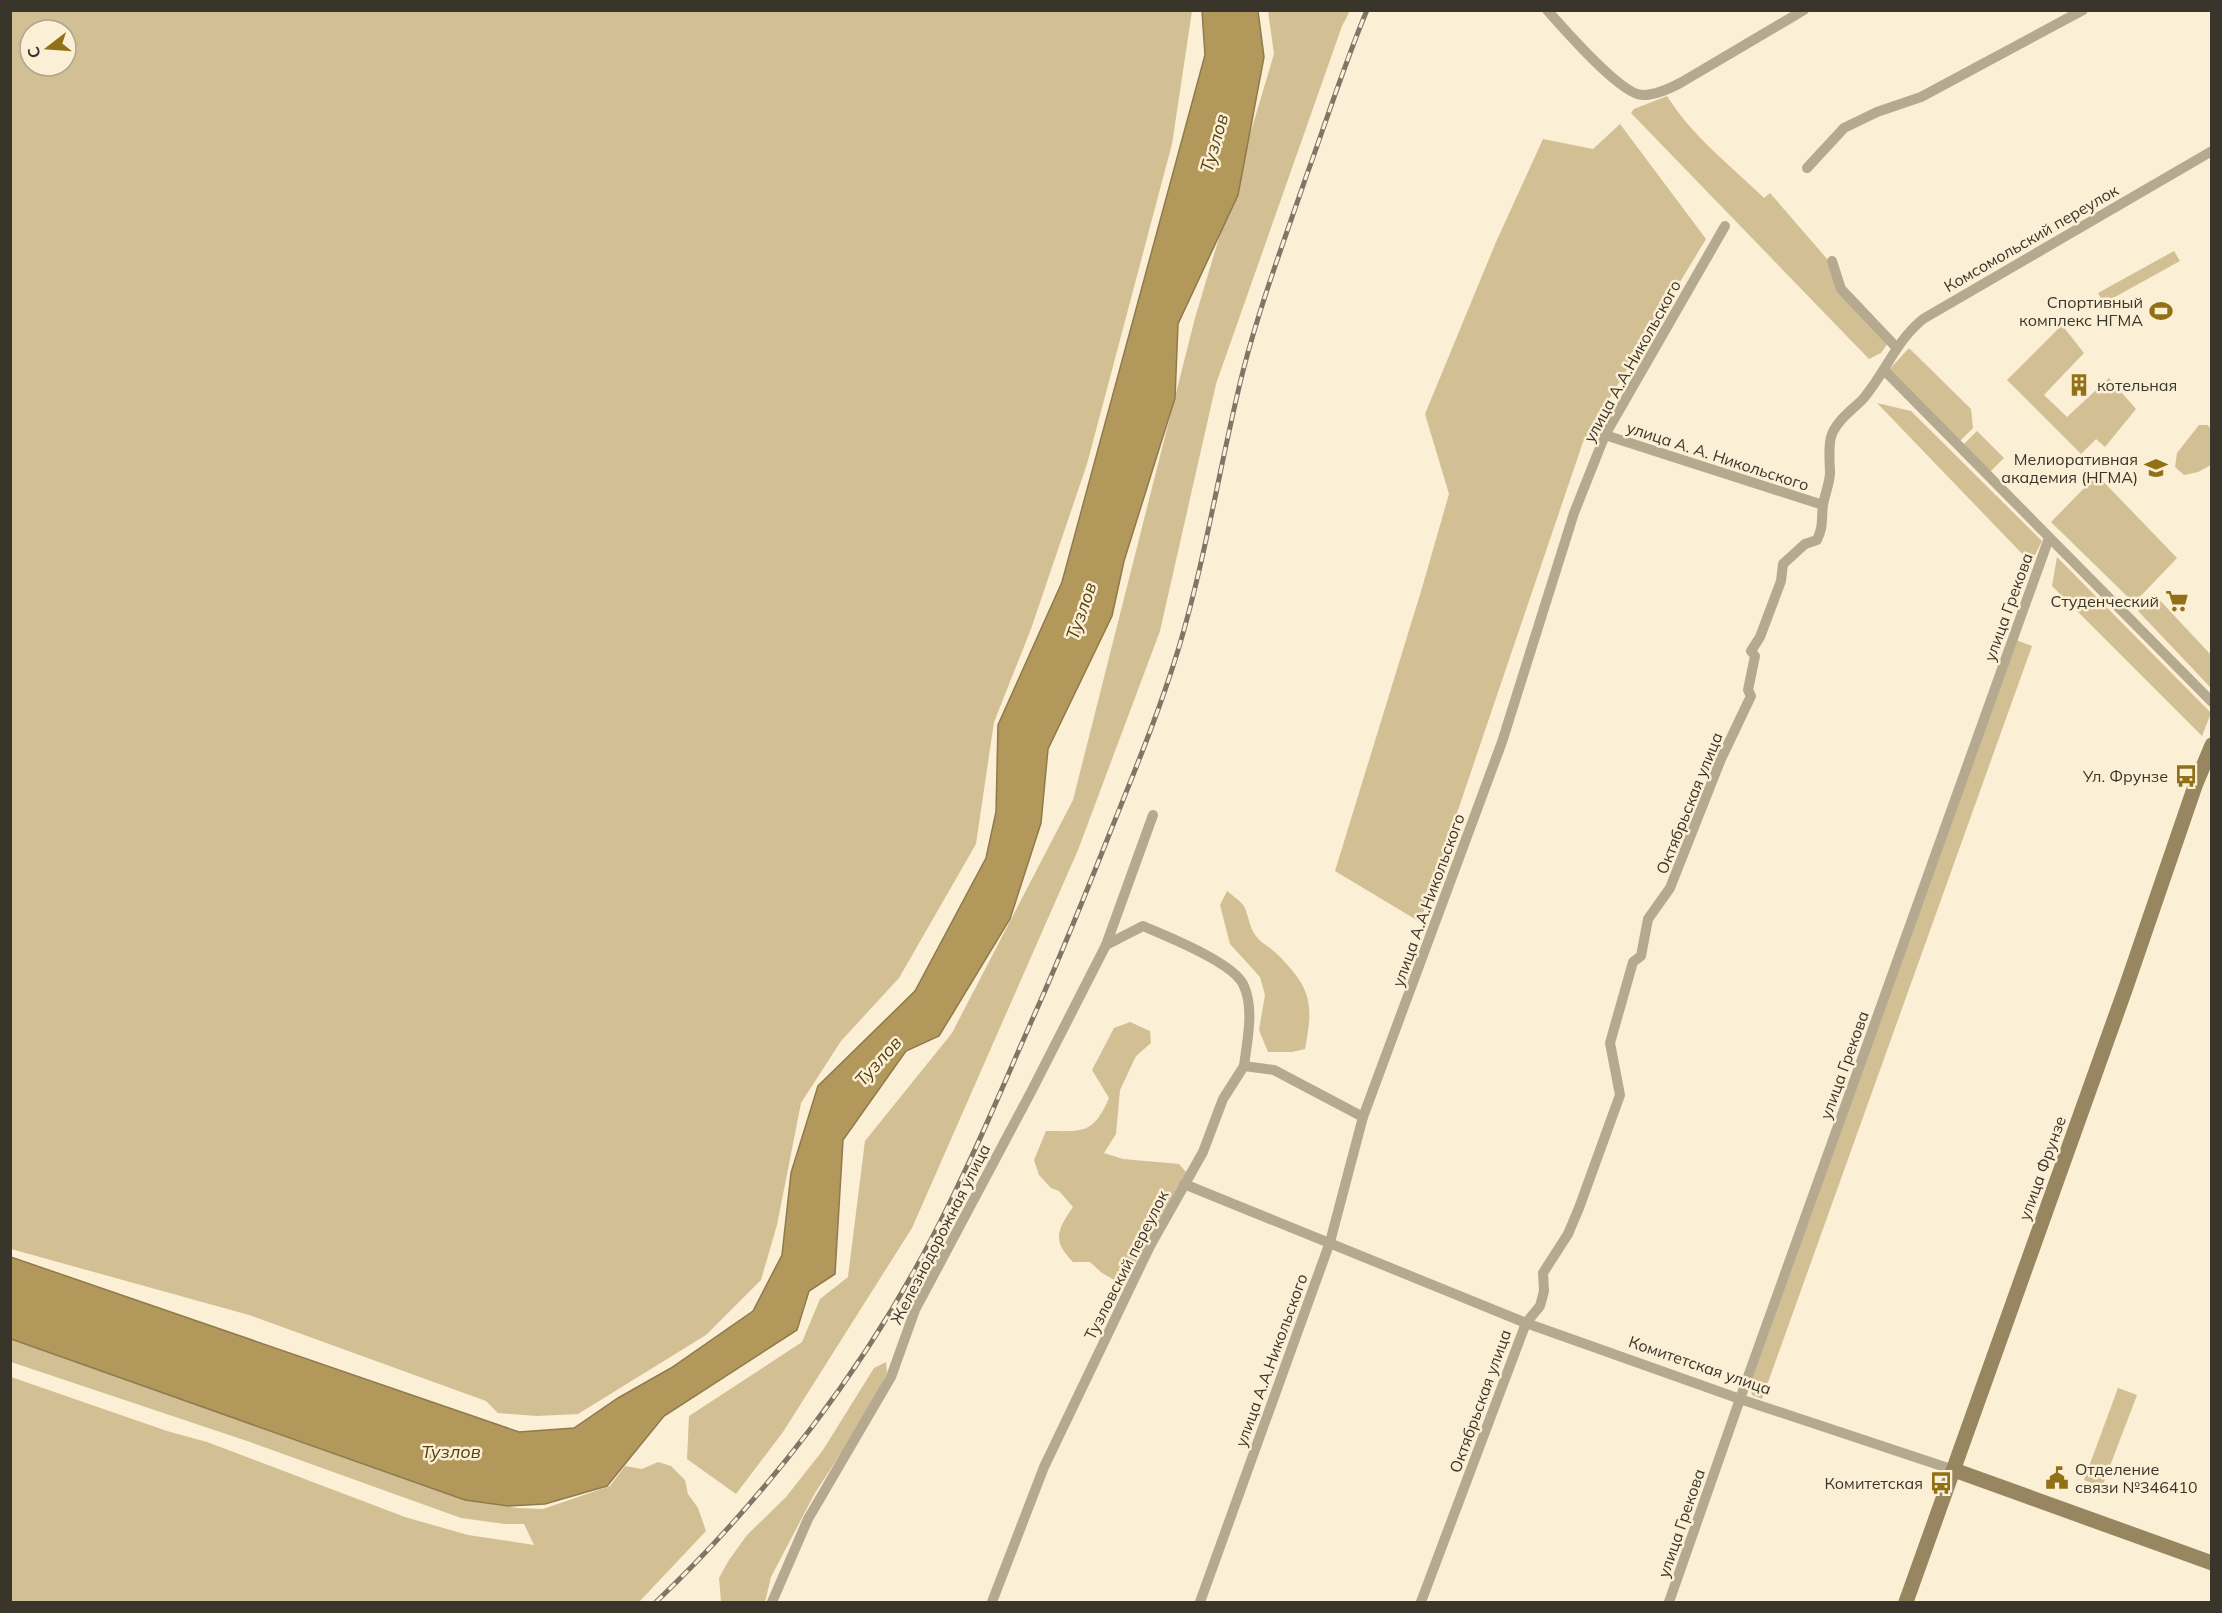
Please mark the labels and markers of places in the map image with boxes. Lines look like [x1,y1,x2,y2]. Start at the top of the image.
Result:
place label: Спортивный комплекс НГМА [2019,292,2143,330]
sports icon: Спортивный комплекс НГМА [2148,298,2174,324]
building icon: котельная [2066,372,2092,398]
place label: котельная [2097,375,2177,395]
place label: Мелиоративная академия (НГМА) [2001,449,2138,487]
school or university icon: Мелиоративная академия (НГМА) [2143,455,2169,481]
supermarket icon: Студенческий [2164,588,2190,614]
place label: Студенческий [2051,591,2159,611]
bus stop icon: Ул. Фрунзе [2173,763,2199,789]
place label: Ул. Фрунзе [2082,766,2168,786]
place label: Отделение связи №346410 [2075,1459,2198,1497]
public building icon: Отделение связи №346410 [2044,1465,2070,1491]
bus stop icon: Комитетская [1928,1470,1954,1496]
place label: Комитетская [1824,1473,1923,1493]

